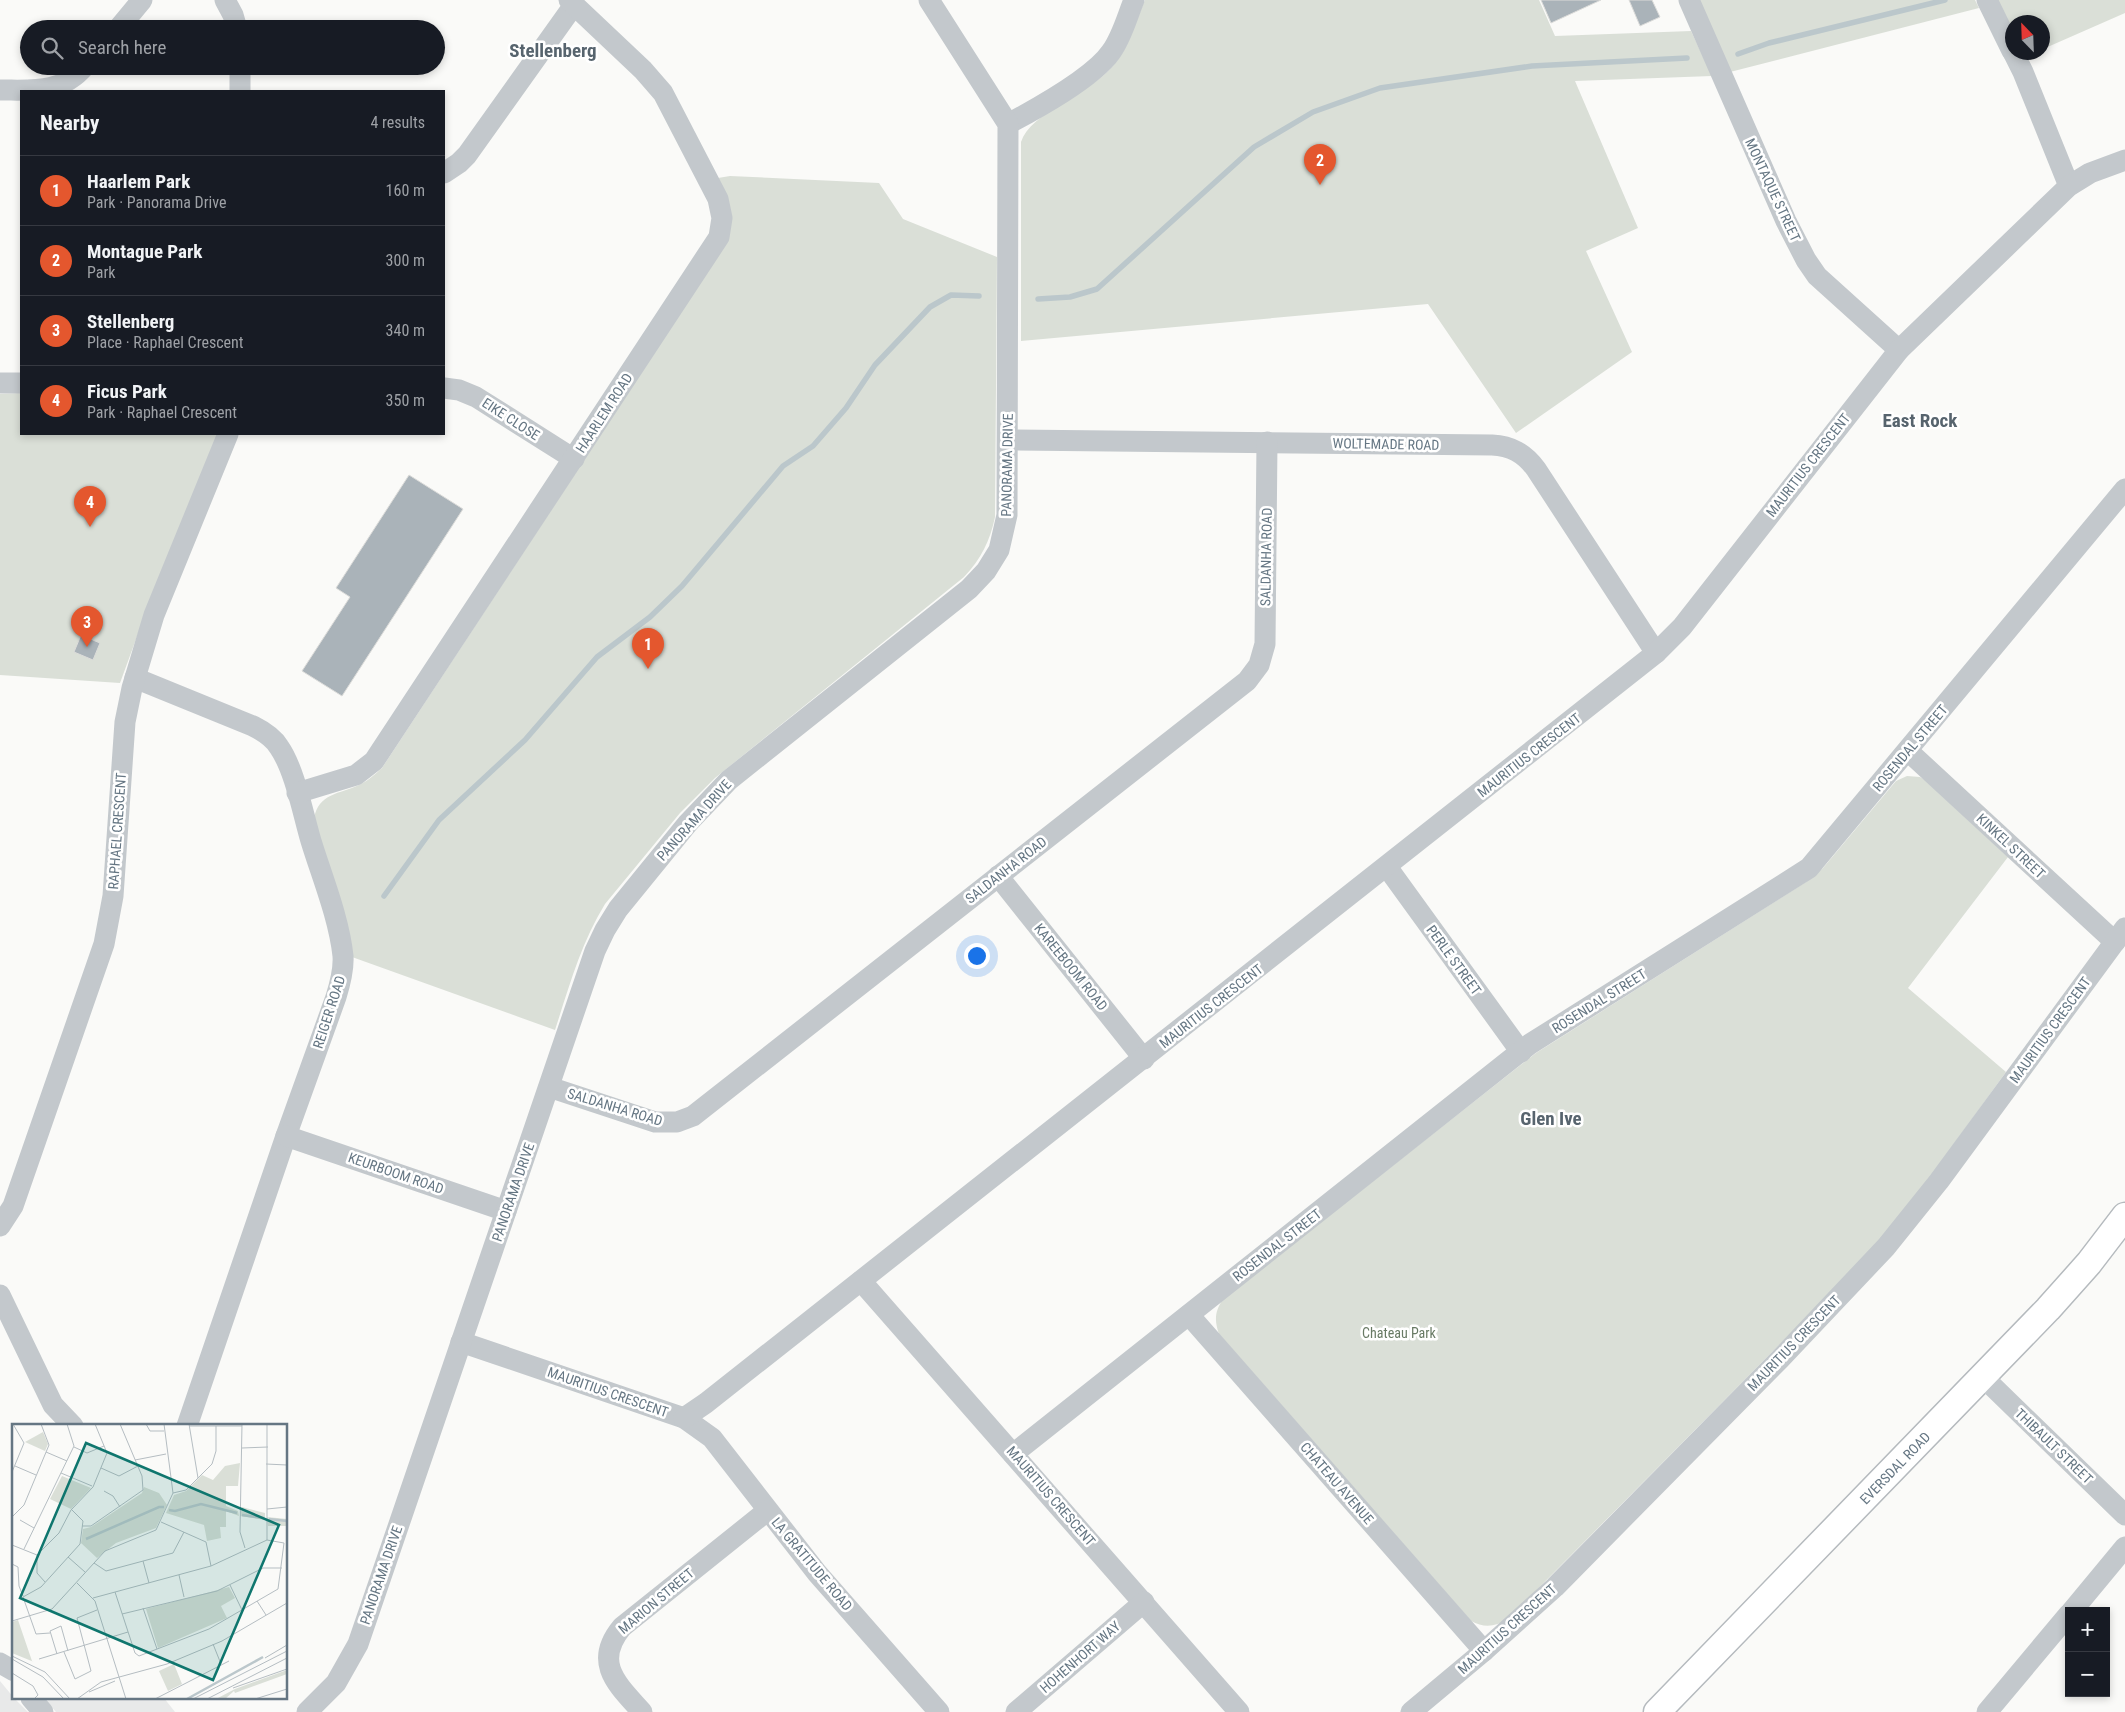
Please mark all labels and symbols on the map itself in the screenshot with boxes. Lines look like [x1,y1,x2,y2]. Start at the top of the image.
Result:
north arrow [2005,15,2050,60]
district label: Stellenberg [509,39,597,62]
street label: MONTAQUE STREET [1742,136,1804,244]
pin: 2 [1304,144,1336,185]
street label: HAARLEM ROAD [572,370,636,456]
street label: EIKE CLOSE [479,395,543,443]
district label: East Rock [1883,409,1958,432]
street label: MAURITIUS CRESCENT [1763,410,1853,520]
street label: PANORAMA DRIVE [998,413,1016,517]
street label: WOLTEMADE ROAD [1332,435,1440,453]
pin: 4 [74,486,106,527]
street label: SALDANHA ROAD [1257,508,1275,606]
pin: 3 [71,606,103,647]
pin: 1 [632,628,664,669]
street label: ROSENDAL STREET [1869,702,1951,794]
street label: MAURITIUS CRESCENT [1474,710,1584,800]
street label: RAPHAEL CRESCENT [105,772,129,890]
street label: PANORAMA DRIVE [654,776,734,864]
street label: KINKEL STREET [1974,810,2048,882]
street label: SALDANHA ROAD [962,833,1050,907]
street label: KAREEBOOM ROAD [1031,920,1111,1014]
street label: PERLE STREET [1423,922,1485,998]
your location [964,943,990,969]
street label: MAURITIUS CRESCENT [1156,961,1266,1051]
street label: ROSENDAL STREET [1549,966,1649,1036]
street label: REIGER ROAD [310,974,348,1050]
street label: MAURITIUS CRESCENT [2006,974,2094,1086]
street label: SALDANHA ROAD [566,1085,664,1129]
district label: Glen Ive [1520,1107,1582,1130]
street label: PANORAMA DRIVE [489,1141,537,1243]
street label: KEURBOOM ROAD [346,1149,446,1197]
street label: ROSENDAL STREET [1230,1205,1324,1285]
street label: MAURITIUS CRESCENT [1744,1292,1844,1394]
park label: Chateau Park [1362,1325,1437,1341]
street label: MAURITIUS CRESCENT [546,1364,670,1420]
street label: THIBAULT STREET [2012,1405,2096,1487]
inset map [12,1424,288,1700]
street label: EVERSDAL ROAD [1857,1429,1933,1507]
street label: CHATEAU AVENUE [1297,1439,1377,1527]
street label: MAURITIUS CRESCENT [1003,1443,1099,1549]
street label: LA GRATITUDE ROAD [768,1514,856,1614]
street label: PANORAMA DRIVE [357,1524,405,1626]
street label: MARION STREET [615,1565,697,1637]
street label: MAURITIUS CRESCENT [1455,1581,1559,1677]
street label: HOHENHORT WAY [1037,1617,1124,1696]

